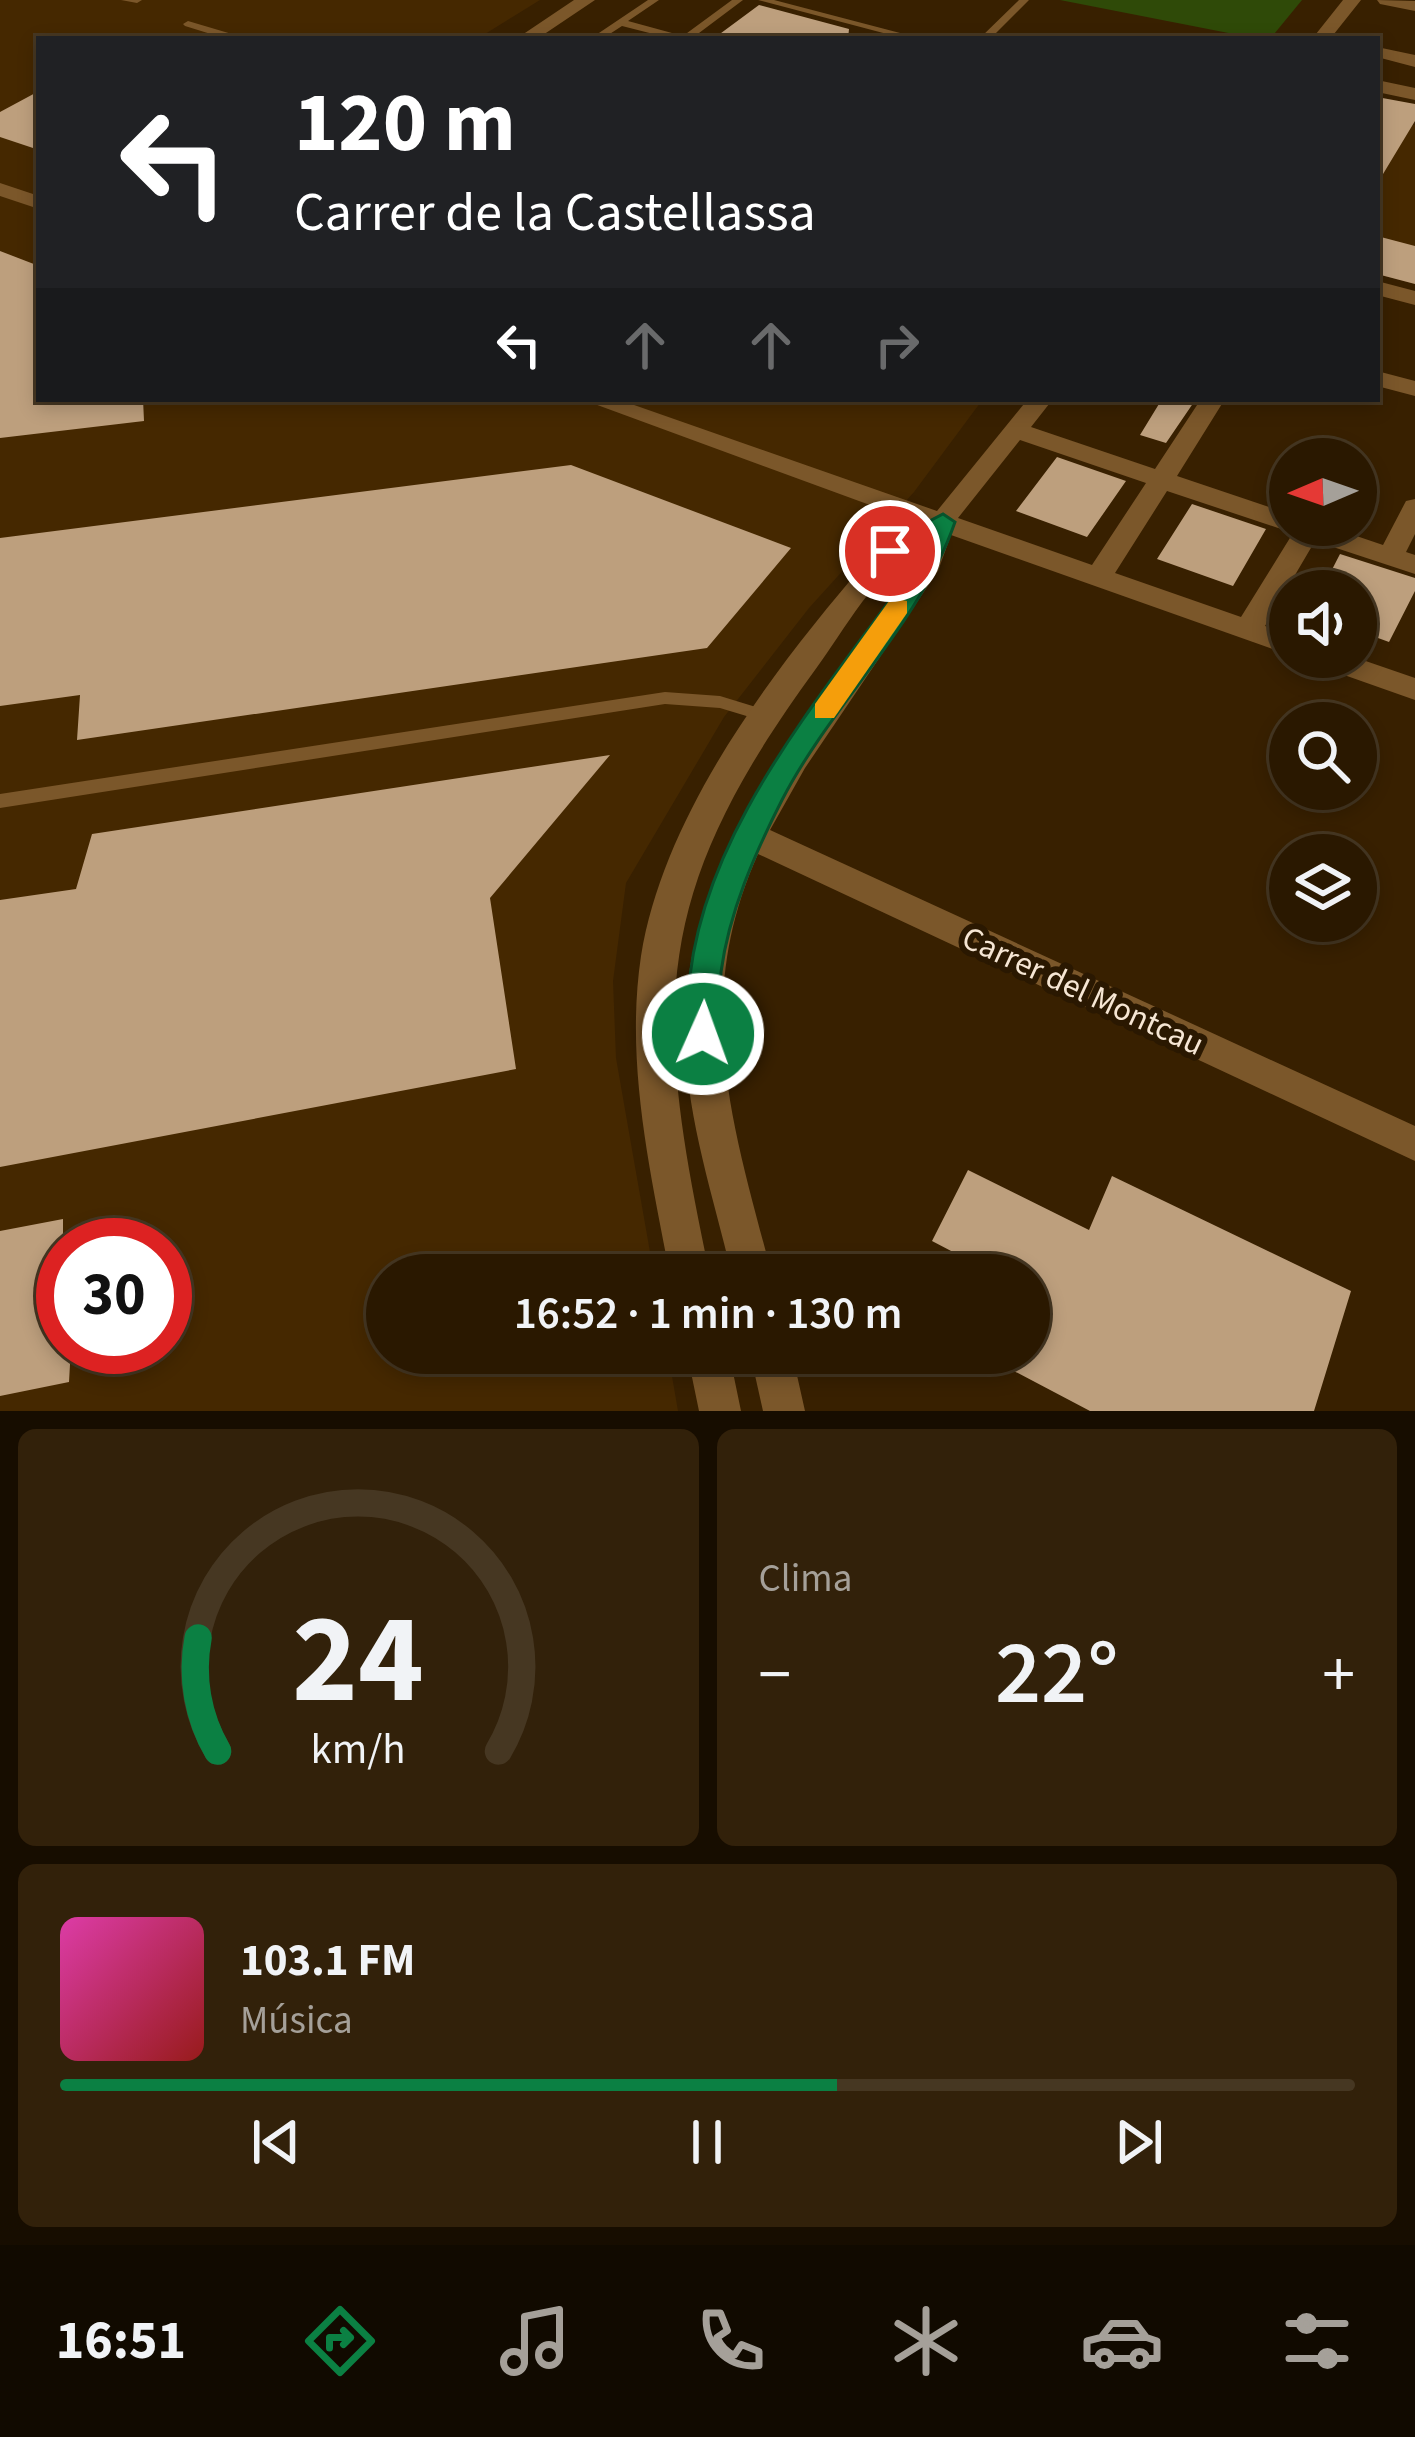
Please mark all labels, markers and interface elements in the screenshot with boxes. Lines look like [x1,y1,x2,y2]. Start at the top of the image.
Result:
text: 120 m [294,64,516,184]
icon: left [96,84,252,240]
text: Carrer de la Castellassa [294,175,816,252]
icon: left [486,312,552,378]
icon: ahead [612,312,678,378]
icon: ahead [738,312,804,378]
icon: right [864,312,930,378]
north arrow [1269,438,1377,546]
map controls [1269,438,1377,942]
pin [839,500,941,602]
icon: arrive [857,518,923,584]
button: sound [1269,570,1377,678]
button: search [1269,702,1377,810]
button: layers [1269,834,1377,942]
street label: Carrer del Montcau [954,914,1212,1068]
position arrow [640,971,766,1097]
speed limit sign: 30 [36,1218,192,1374]
text: 16:52 · 1 min · 130 m [514,1282,902,1346]
text: Clima [759,1551,852,1607]
text: 24 [292,1572,424,1750]
text: 22° [995,1610,1119,1738]
text: − [759,1628,791,1722]
text: + [1322,1628,1355,1722]
text: km/h [311,1718,406,1779]
text: 103.1 FM [240,1929,415,1993]
text: Música [240,1993,353,2049]
icon: previous [243,2109,309,2175]
icon: pause [674,2109,740,2175]
icon: next [1106,2109,1172,2175]
icon: directions [298,2299,382,2383]
icon: music [493,2299,577,2383]
icon: phone [689,2299,773,2383]
icon: climate [884,2299,968,2383]
icon: car [1080,2299,1164,2383]
icon: filters [1275,2299,1359,2383]
text: 16:51 [56,2303,186,2380]

